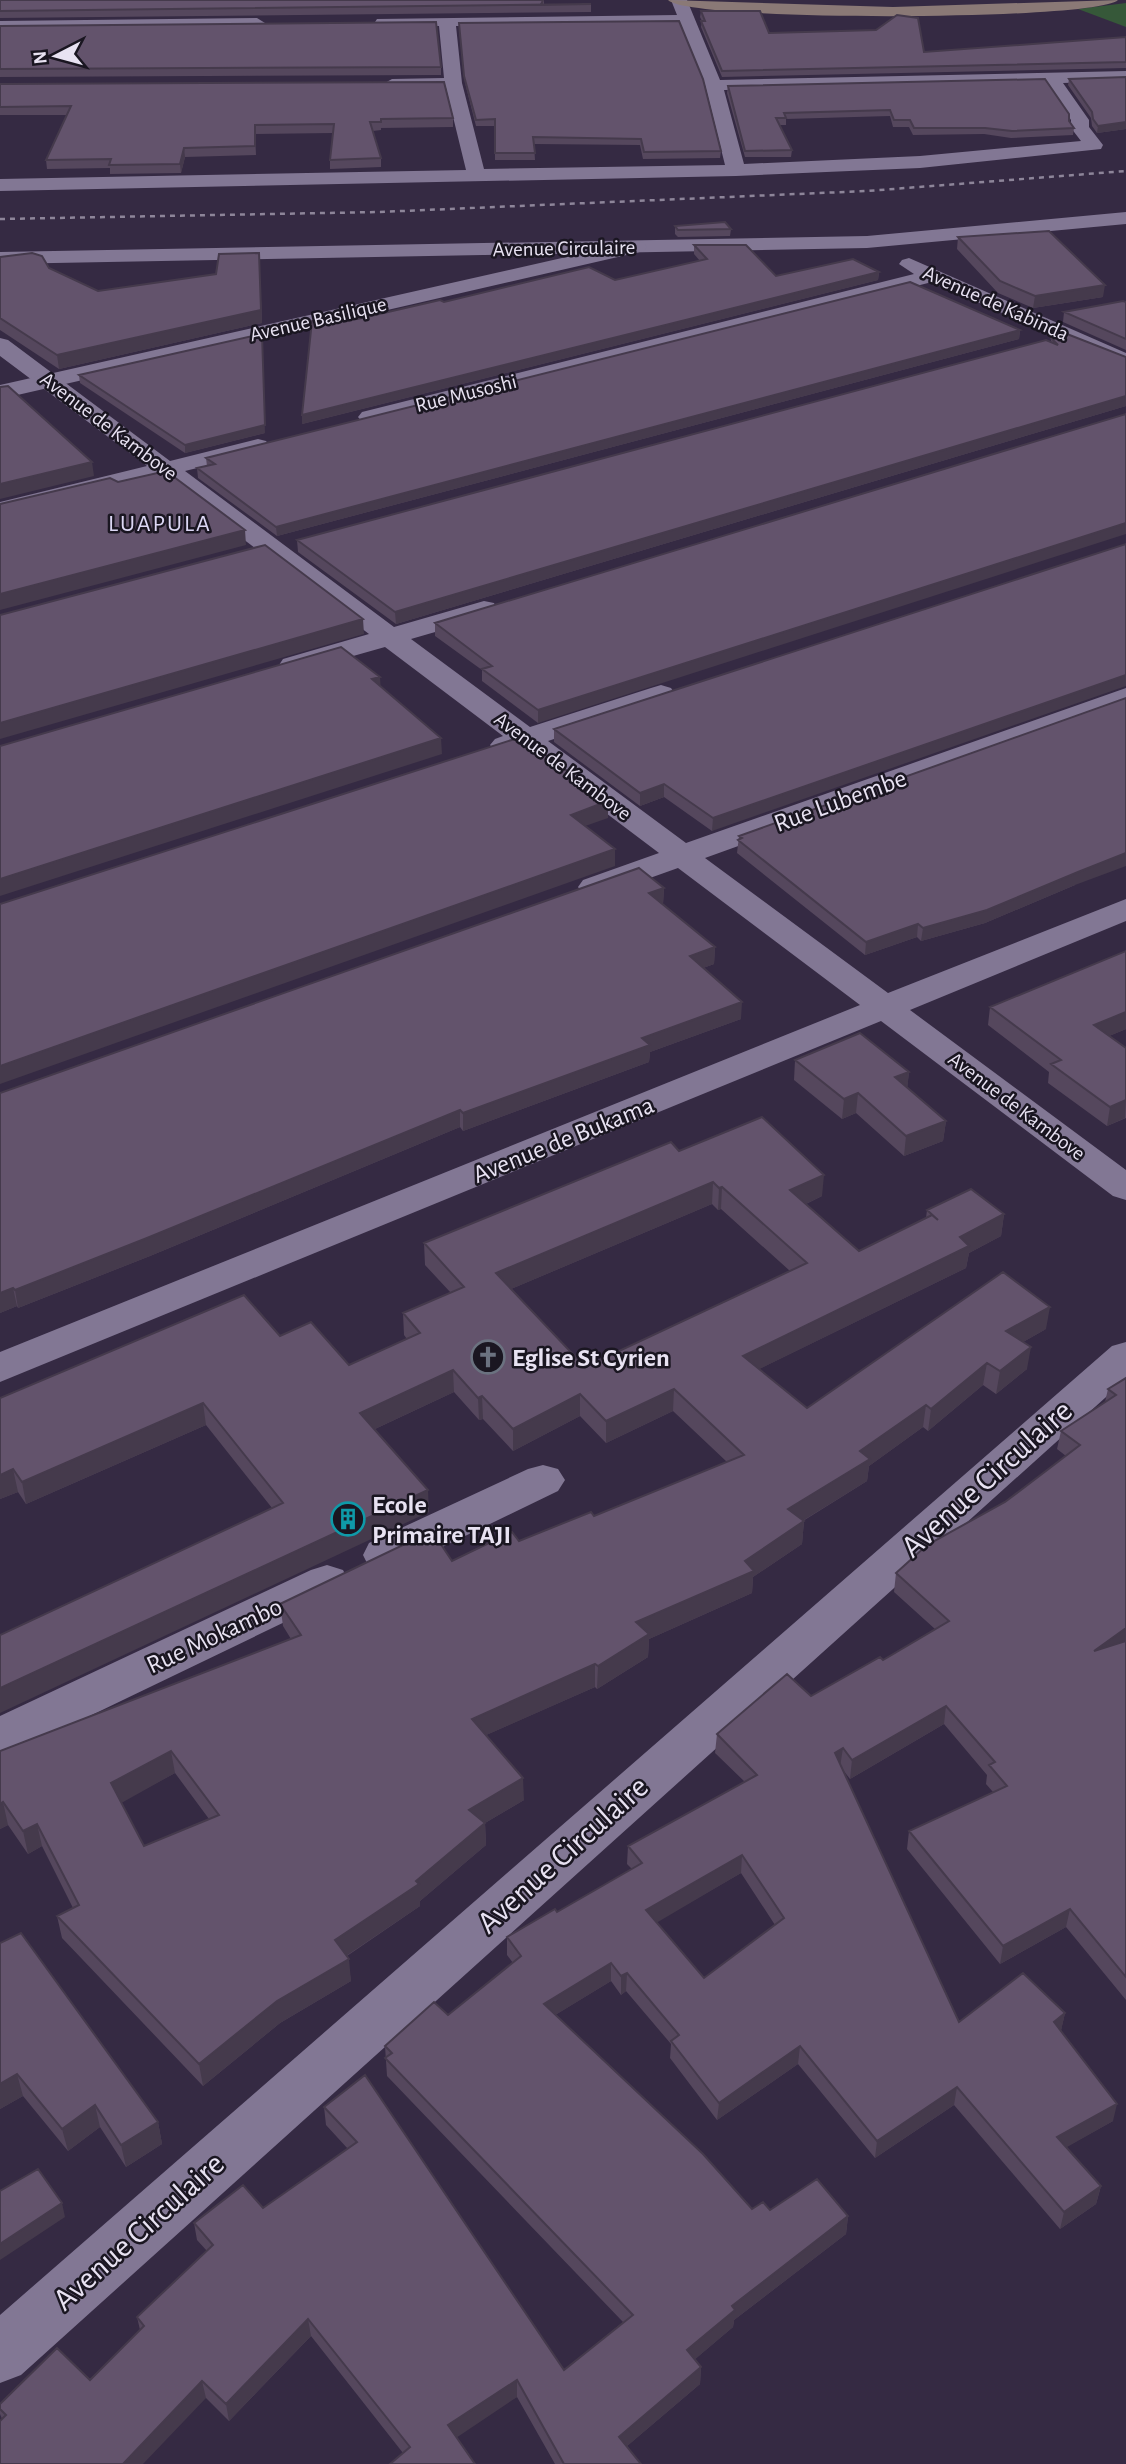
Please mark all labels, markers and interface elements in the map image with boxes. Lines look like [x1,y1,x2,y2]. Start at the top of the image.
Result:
north arrow [21,21,91,91]
text: N [30,50,51,65]
street label: Avenue Circulaire [493,237,636,260]
street label: Avenue de Kabinda [920,262,1072,345]
street label: Avenue Basilique [248,294,389,345]
street label: Avenue de Kambove [36,368,181,485]
street label: Rue Musoshi [413,371,519,416]
district label: LUAPULA [108,512,212,536]
street label: Avenue de Kambove [490,708,635,825]
street label: Rue Lubembe [771,765,910,837]
street label: Avenue de Kambove [944,1048,1089,1165]
street label: Avenue de Bukama [469,1092,658,1188]
church icon: Eglise St Cyrien [469,1338,507,1376]
place label: Eglise St Cyrien [512,1345,670,1371]
street label: Avenue Circulaire [895,1394,1078,1563]
place label: Ecole Primaire TAJI [372,1492,511,1548]
building icon: Ecole Primaire TAJI [329,1500,367,1538]
street label: Rue Mokambo [143,1593,286,1679]
street label: Avenue Circulaire [471,1770,654,1939]
street label: Avenue Circulaire [47,2147,230,2316]

